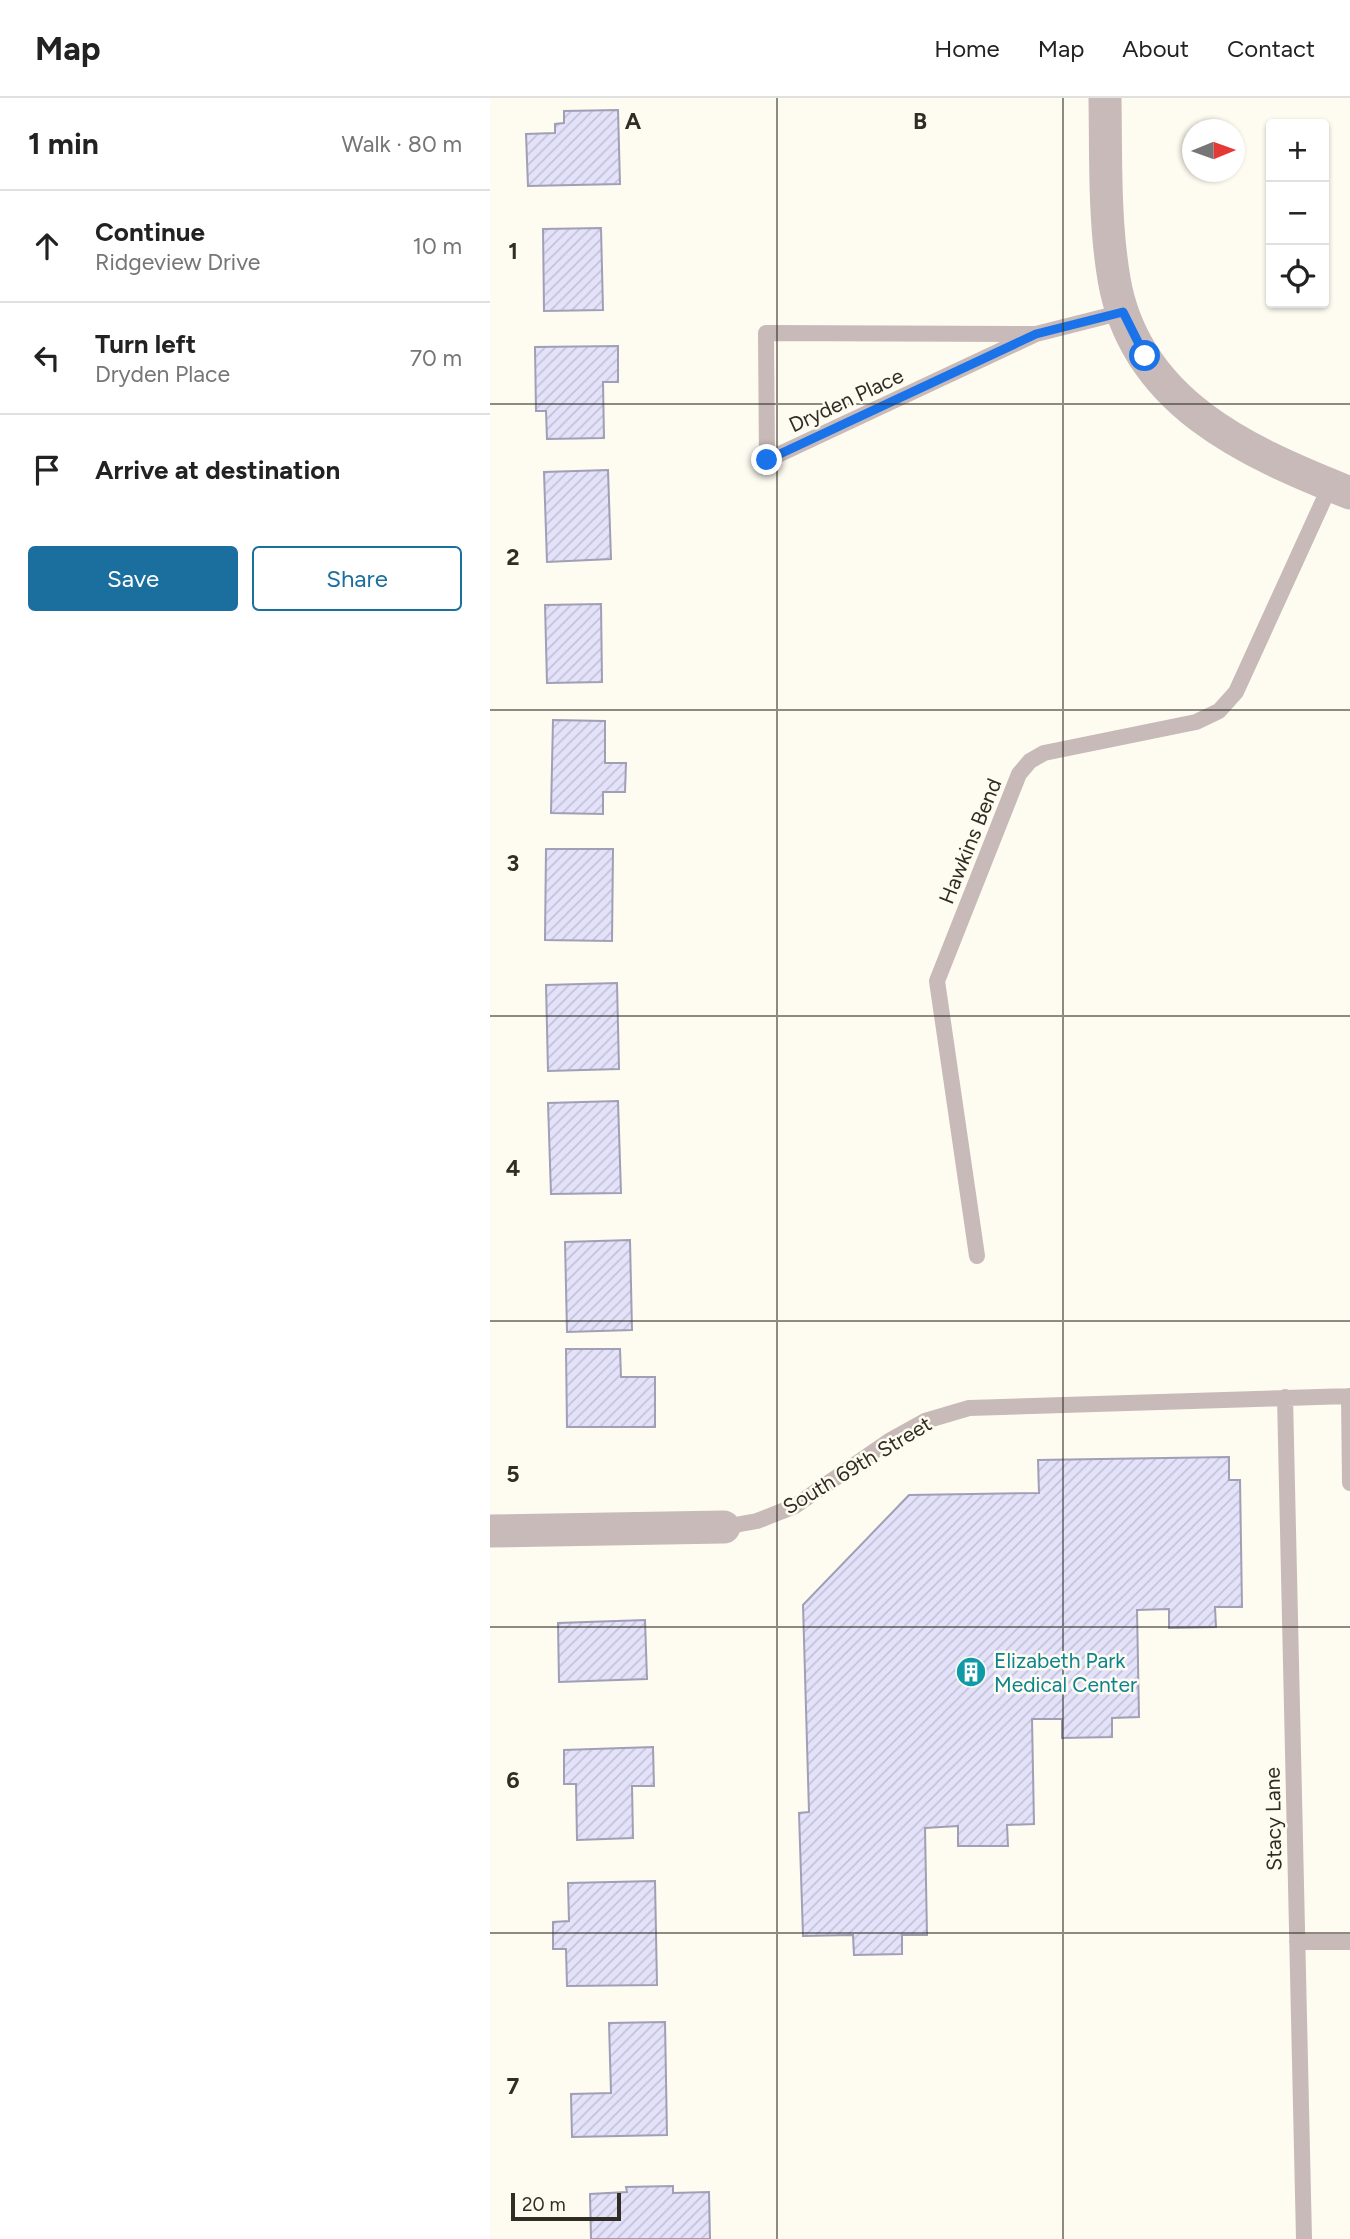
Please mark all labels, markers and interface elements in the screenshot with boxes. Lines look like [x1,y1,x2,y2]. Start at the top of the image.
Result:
text: Map [35,29,101,68]
text: Home [934,34,1000,63]
text: Map [1038,34,1084,63]
text: About [1122,34,1189,63]
text: Contact [1227,34,1315,63]
text: A [625,107,642,135]
text: B [913,107,927,135]
north arrow [1182,119,1245,182]
map controls [1266,119,1329,308]
button: + [1266,119,1329,182]
text: 1 min [28,125,99,162]
text: Walk · 80 m [342,130,462,158]
button: − [1266,182,1329,245]
text: Continue [95,216,205,248]
icon: ahead [28,227,66,265]
text: 10 m [413,232,462,260]
text: 1 [508,237,518,265]
button: locate [1266,245,1329,308]
text: Ridgeview Drive [95,248,260,276]
text: Turn left [95,328,196,360]
icon: left [28,339,66,377]
route start [1129,340,1160,371]
text: 70 m [410,344,462,372]
text: Dryden Place [95,360,230,388]
street label: Dryden Place [785,363,907,437]
route end [751,444,782,475]
icon: arrive [28,451,66,489]
text: Arrive at destination [95,454,340,486]
text: 2 [506,543,520,571]
button: Save [28,546,238,611]
button: Share [252,546,462,611]
street label: Hawkins Bend [934,775,1006,907]
text: 3 [507,849,519,877]
text: 4 [506,1154,520,1182]
street label: South 69th Street [778,1411,936,1519]
text: 5 [506,1460,520,1488]
place label: Elizabeth Park Medical Center [994,1648,1137,1697]
building icon: Elizabeth Park Medical Center [954,1655,988,1689]
text: 6 [506,1766,520,1794]
street label: Stacy Lane [1260,1767,1286,1871]
text: 7 [507,2072,520,2100]
scale bar [511,2190,621,2222]
text: 20 m [522,2193,566,2216]

